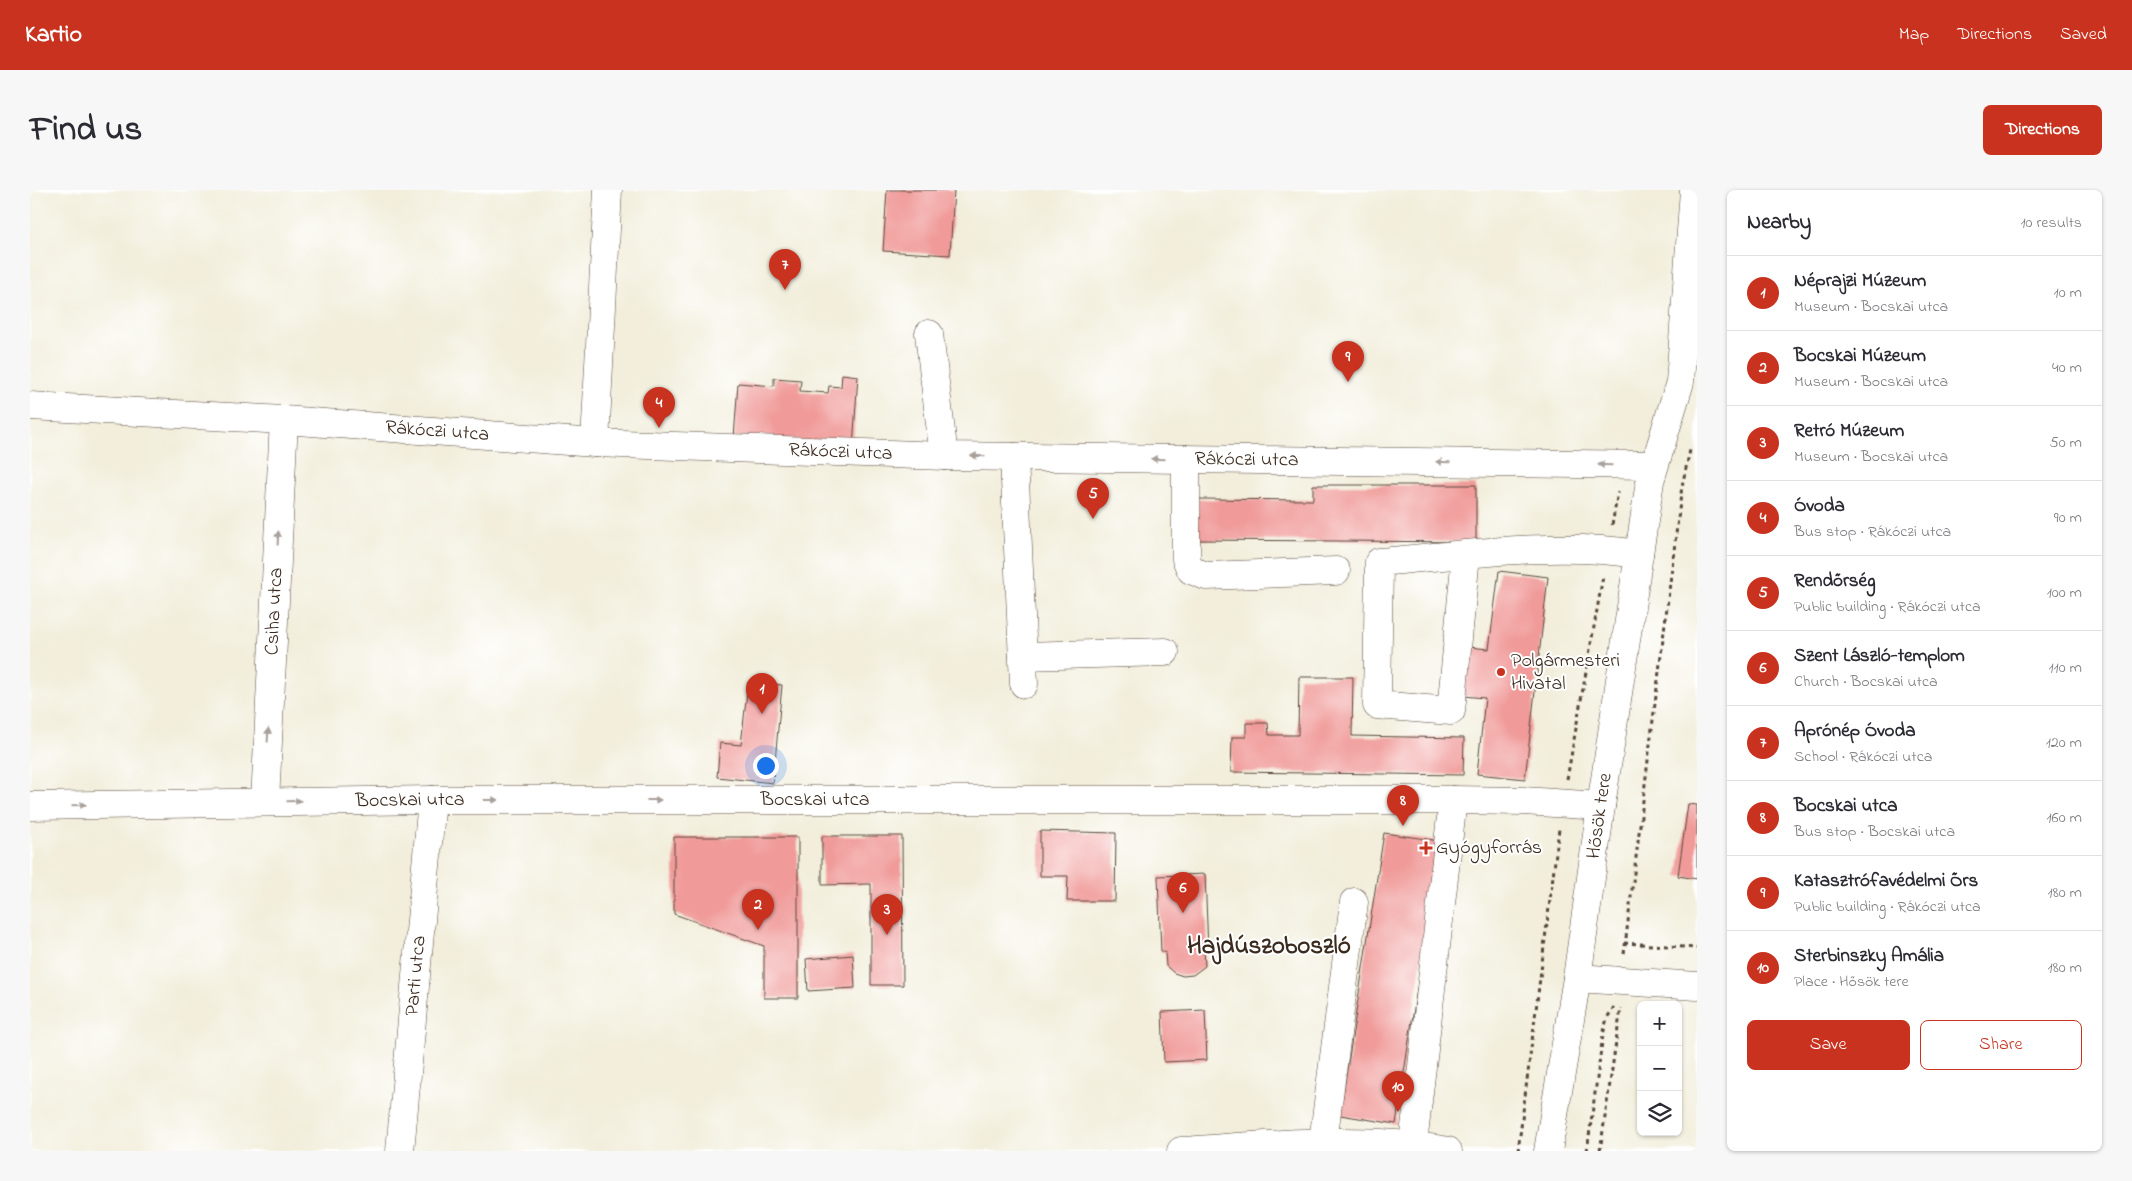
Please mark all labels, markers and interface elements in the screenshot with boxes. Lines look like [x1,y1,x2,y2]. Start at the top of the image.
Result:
text: Kartio [25,18,82,53]
text: Map [1899,22,1929,48]
text: Directions [1957,22,2032,48]
text: Saved [2060,22,2107,48]
text: Find us [30,105,142,156]
button: Directions [1983,105,2102,155]
text: Nearby [1747,208,1811,238]
text: 10 results [2020,211,2082,235]
pin: 7 [769,249,801,290]
text: Néprajzi Múzeum [1794,268,1926,295]
text: 1 [1760,281,1766,305]
text: 10 m [2054,281,2082,305]
text: Museum · Bocskai utca [1794,295,1948,319]
pin: 9 [1332,341,1364,382]
text: Bocskai Múzeum [1794,343,1926,370]
text: 2 [1759,356,1767,380]
text: 40 m [2052,356,2082,380]
text: Museum · Bocskai utca [1794,370,1948,394]
pin: 4 [643,387,675,428]
street label: Rákóczi utca [384,413,490,450]
text: Retró Múzeum [1794,418,1904,445]
text: 3 [1760,431,1766,455]
text: 50 m [2050,431,2082,455]
street label: Rákóczi utca [788,436,893,469]
street label: Rákóczi utca [1194,445,1299,475]
text: Museum · Bocskai utca [1794,445,1948,469]
one-way arrow [970,452,986,460]
one-way arrow [1150,455,1166,463]
one-way arrow [1435,458,1451,466]
one-way arrow [1597,460,1613,468]
pin: 5 [1077,478,1109,519]
text: Óvoda [1794,493,1845,520]
text: 4 [1760,506,1766,530]
text: 90 m [2054,506,2082,530]
text: Bus stop · Rákóczi utca [1794,520,1951,544]
one-way arrow [274,530,282,546]
street label: Csiha utca [258,567,291,656]
text: Rendőrség [1794,568,1876,595]
text: 5 [1758,581,1768,605]
text: 100 m [2047,581,2082,605]
text: Public building · Rákóczi utca [1794,595,1981,619]
text: Szent László-templom [1794,643,1965,670]
place label: Polgármesteri Hivatal [1511,647,1620,699]
text: 6 [1759,656,1767,680]
text: 110 m [2048,656,2082,680]
marker: Polgármesteri Hivatal [1495,666,1507,678]
text: Church · Bocskai utca [1794,670,1938,694]
pin: 1 [746,673,778,714]
text: Aprónép Óvoda [1794,718,1915,745]
one-way arrow [264,727,272,743]
text: 7 [1760,731,1766,755]
text: 120 m [2046,731,2082,755]
text: School · Rákóczi utca [1794,745,1932,769]
your location [753,753,779,779]
street label: Hősök tere [1579,771,1620,861]
pin: 8 [1387,785,1419,826]
street label: Bocskai utca [354,786,464,816]
street label: Bocskai utca [759,786,869,815]
text: Bocskai utca [1794,793,1897,820]
one-way arrow [483,796,499,804]
one-way arrow [646,796,662,804]
one-way arrow [286,797,302,805]
one-way arrow [71,801,87,809]
text: 8 [1760,806,1766,830]
text: 160 m [2047,806,2082,830]
text: Bus stop · Bocskai utca [1794,820,1955,844]
place label: Gyógyforrás [1436,834,1542,864]
marker: Gyógyforrás [1420,842,1432,854]
text: Katasztrófavédelmi Őrs [1794,868,1978,895]
pin: 6 [1167,872,1199,913]
text: 9 [1761,881,1765,905]
text: 180 m [2048,881,2082,905]
pin: 2 [742,889,774,930]
pin: 3 [871,894,903,935]
text: Public building · Rákóczi utca [1794,895,1981,919]
district label: Hajdúszoboszló [1187,929,1351,965]
street label: Parti utca [398,934,434,1017]
text: Sterbinszky Amália [1794,943,1944,970]
text: 10 [1757,956,1769,980]
text: 180 m [2048,956,2082,980]
text: Place · Hősök tere [1794,970,1909,994]
map controls [1637,1001,1682,1136]
button: + [1637,1001,1682,1046]
button: Save [1747,1020,1910,1070]
button: Share [1920,1020,2082,1070]
button: − [1637,1046,1682,1091]
pin: 10 [1382,1071,1414,1112]
button: layers [1637,1091,1682,1136]

